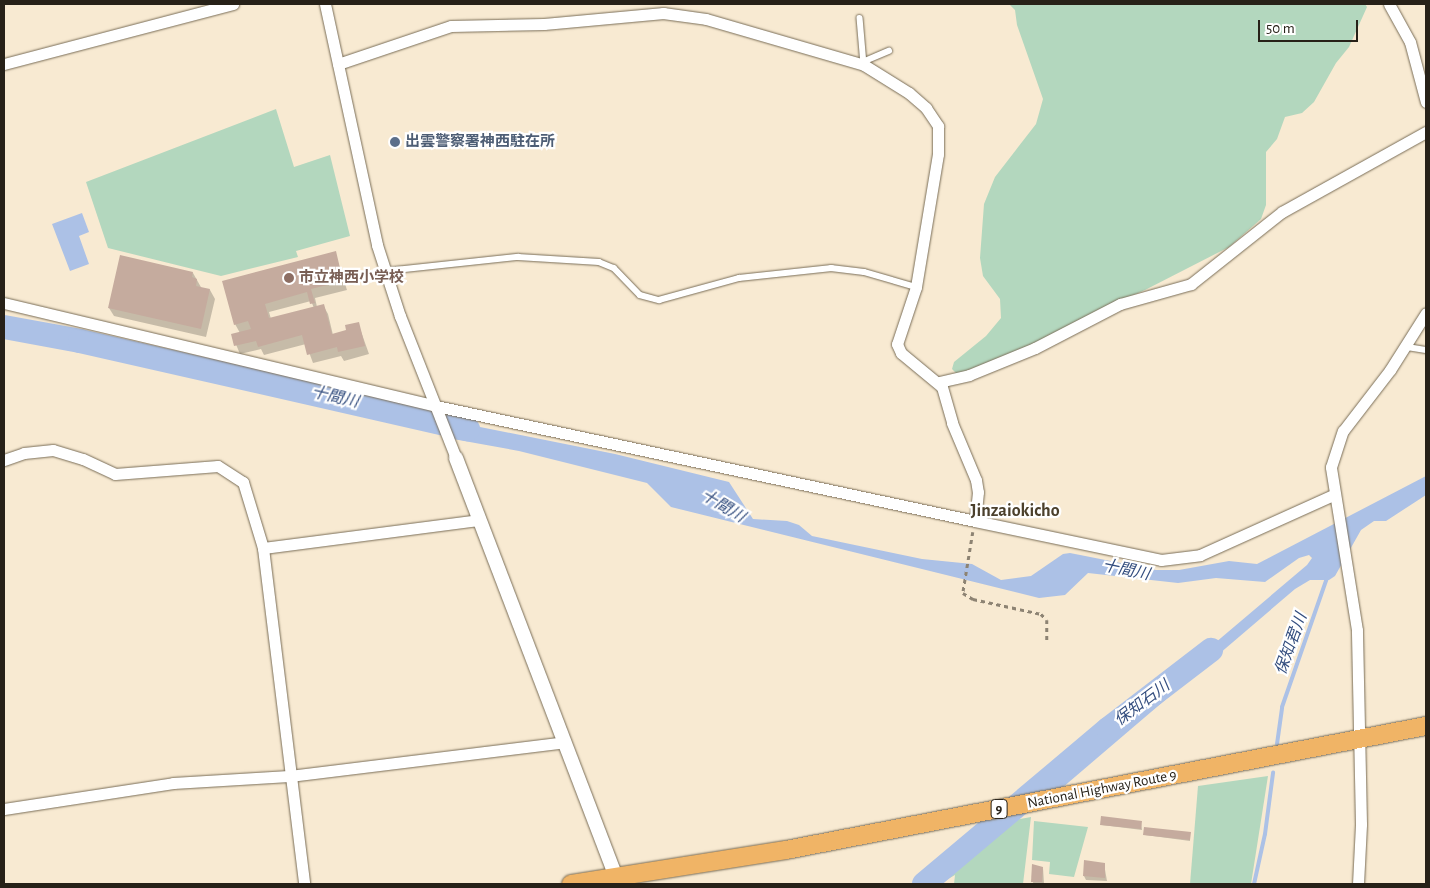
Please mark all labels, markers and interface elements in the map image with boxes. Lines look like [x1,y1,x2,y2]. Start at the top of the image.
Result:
scale bar [1260,10,1360,42]
text: 50 m [1266,21,1295,36]
place label: 出雲警察署神西駐在所 [405,133,555,151]
marker: 出雲警察署神西駐在所 [389,136,401,148]
place label: 市立神西小学校 [299,269,404,287]
marker: 市立神西小学校 [283,272,295,284]
water label: 十間川 [309,382,361,412]
water label: 十間川 [697,485,749,527]
district label: Jinzaiokicho [970,500,1060,522]
water label: 十間川 [1101,556,1151,584]
water label: 保知君川 [1271,611,1311,677]
water label: 保知石川 [1111,676,1173,730]
street label: National Highway Route 9 [1026,766,1178,812]
road number: 9 [990,798,1008,821]

